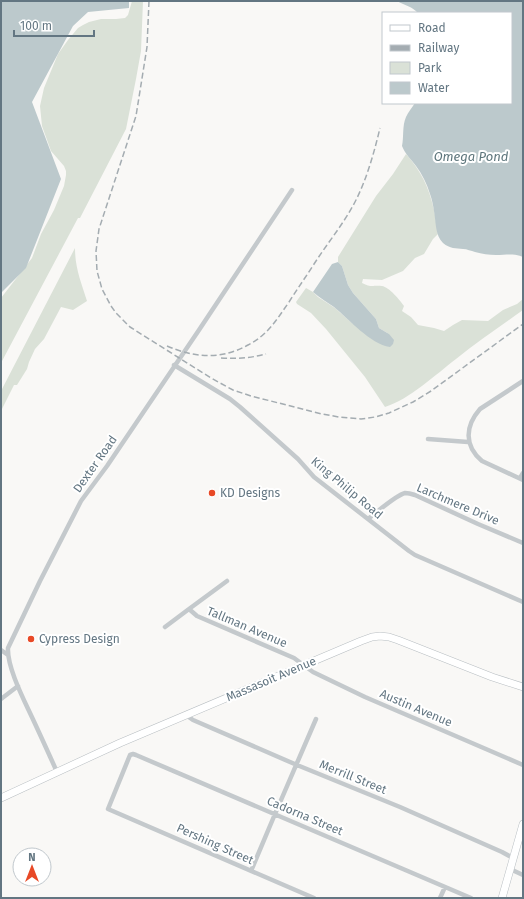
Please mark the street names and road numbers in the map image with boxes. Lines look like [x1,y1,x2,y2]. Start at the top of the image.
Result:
street label: Dexter Road [70,433,120,495]
street label: King Philip Road [308,454,386,522]
street label: Larchmere Drive [415,480,501,528]
street label: Tallman Avenue [205,604,289,650]
street label: Massasoit Avenue [224,654,318,704]
street label: Austin Avenue [378,686,454,730]
street label: Merrill Street [317,757,389,797]
street label: Cadorna Street [265,794,346,839]
street label: Pershing Street [174,821,256,867]

